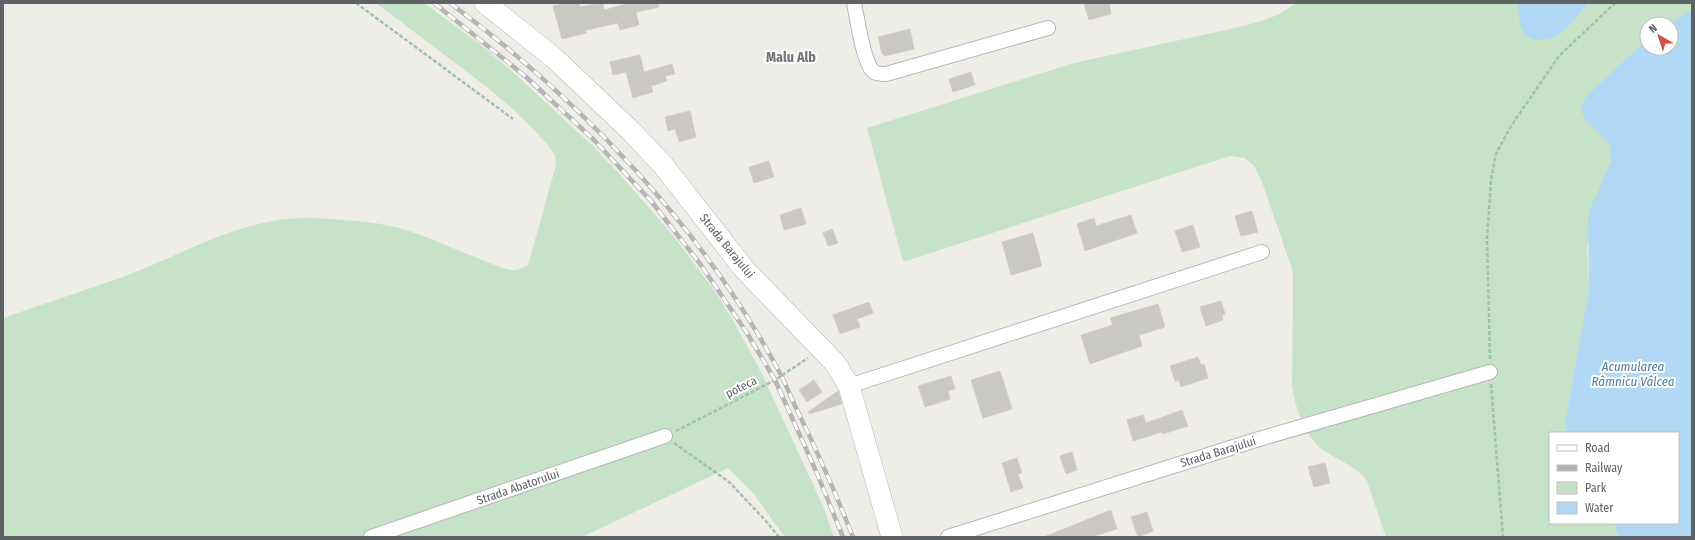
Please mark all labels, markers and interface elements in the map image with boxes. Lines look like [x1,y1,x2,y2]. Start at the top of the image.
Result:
north arrow [1639,16,1679,56]
text: N [1646,21,1660,36]
district label: Malu Alb [766,49,816,66]
street label: Strada Barajului [697,211,757,281]
water label: Acumularea Râmnicu Vâlcea [1591,359,1675,389]
street label: poteca [723,373,759,401]
legend [1549,432,1679,524]
street label: Strada Barajului [1178,434,1258,470]
text: Road [1585,441,1610,455]
text: Railway [1585,461,1623,475]
street label: Strada Abatorului [475,466,561,508]
text: Park [1585,481,1607,495]
text: Water [1585,501,1614,515]

